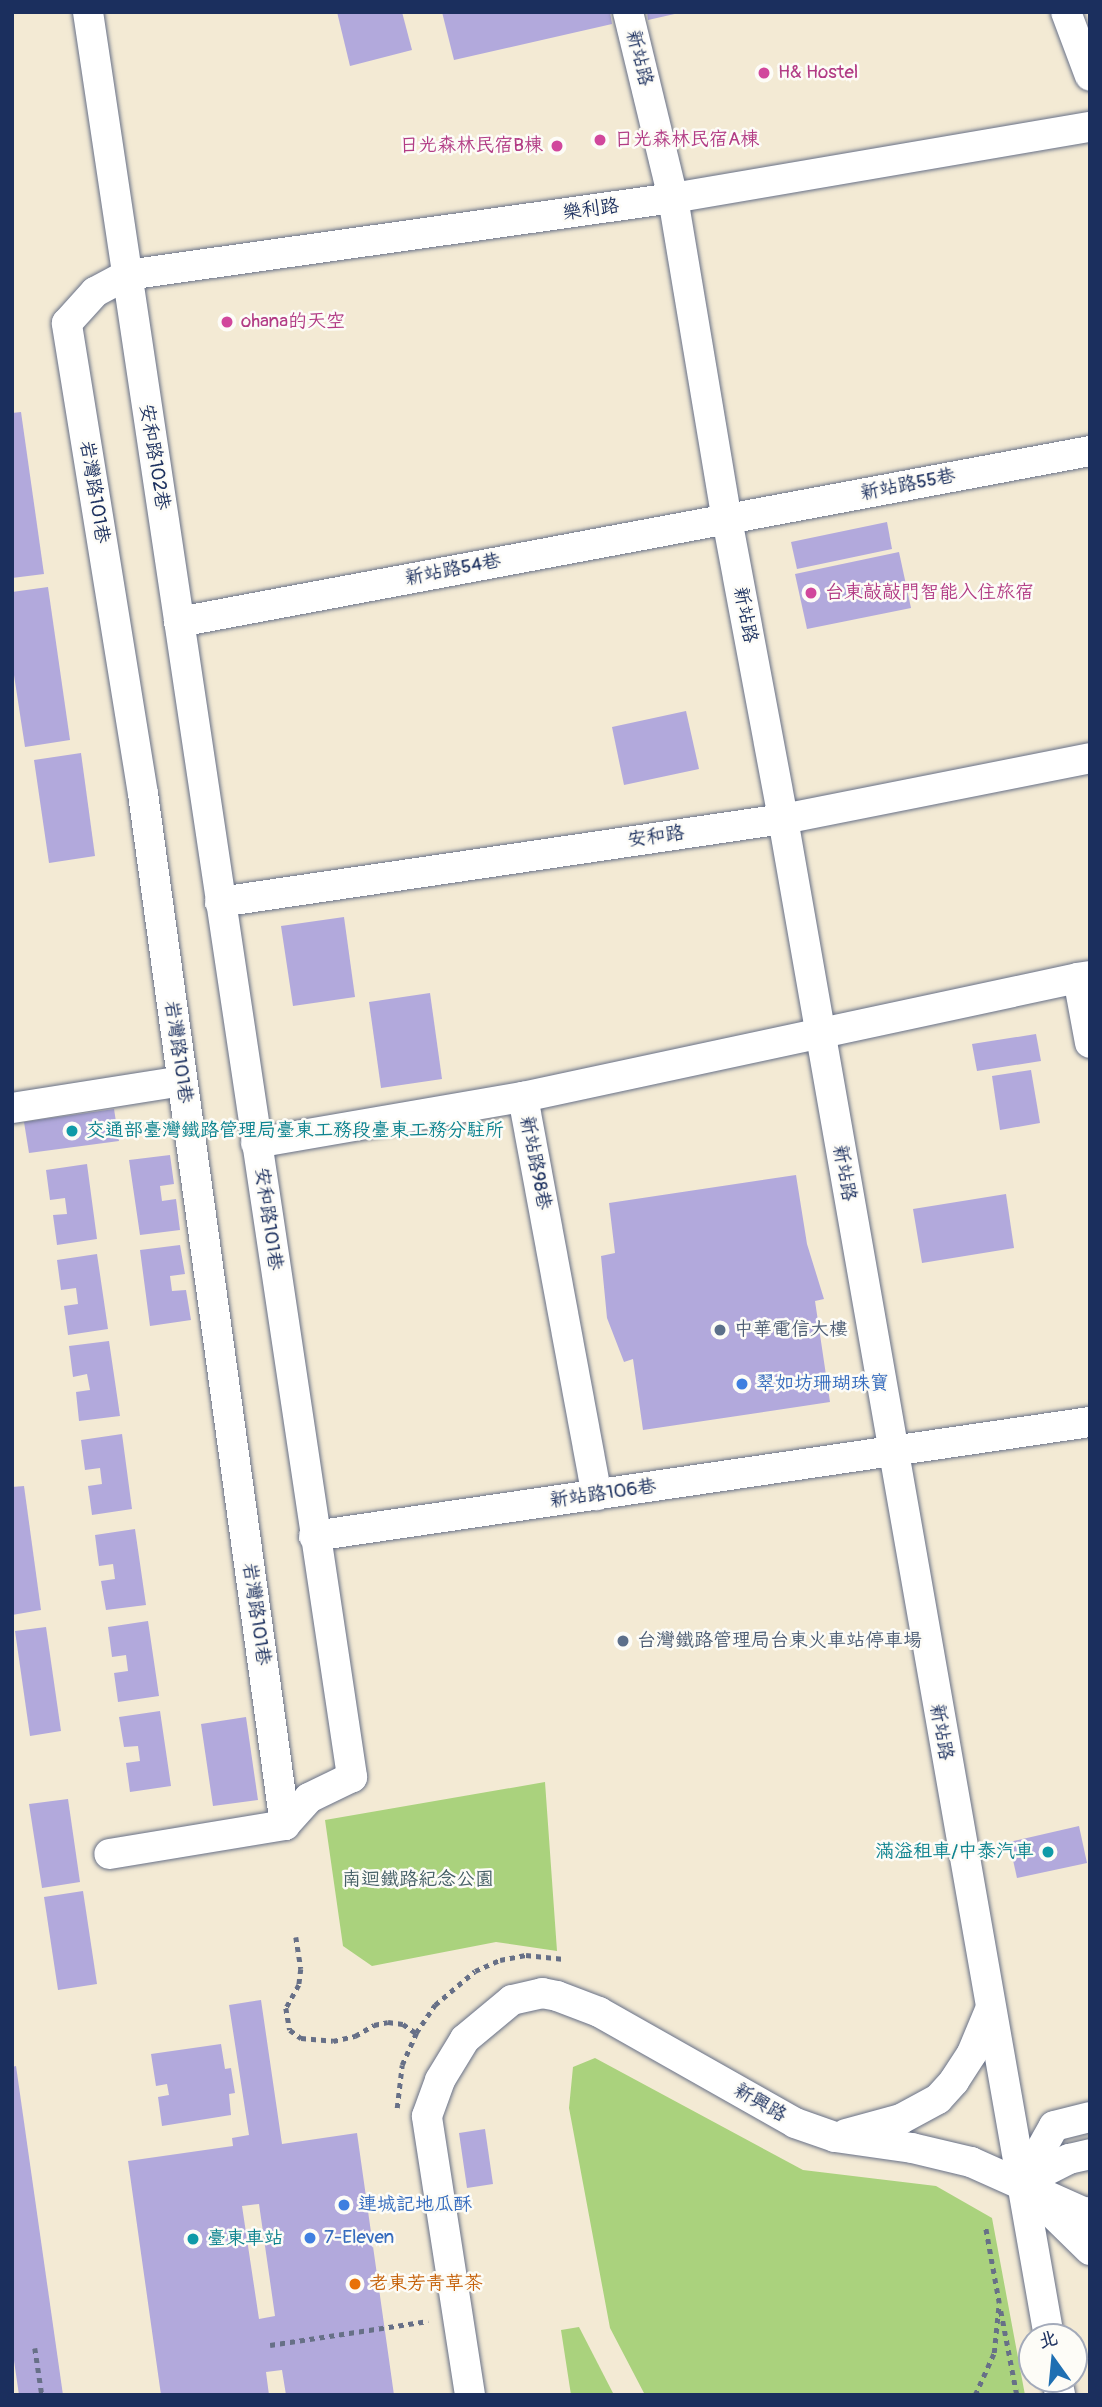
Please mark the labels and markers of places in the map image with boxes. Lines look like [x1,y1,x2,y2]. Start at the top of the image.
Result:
place label: H& Hostel [778,62,858,84]
marker: H& Hostel [756,65,772,81]
place label: 日光森林民宿A棟 [614,129,759,151]
marker: 日光森林民宿A棟 [592,132,608,148]
place label: 日光森林民宿B棟 [399,135,543,157]
marker: 日光森林民宿B棟 [549,138,565,154]
place label: ohana的天空 [241,311,345,333]
marker: ohana的天空 [219,314,235,330]
place label: 台東敲敲門智能入住旅宿 [825,582,1034,604]
marker: 台東敲敲門智能入住旅宿 [803,585,819,601]
place label: 交通部臺灣鐵路管理局臺東工務段臺東工務分駐所 [86,1120,504,1142]
marker: 交通部臺灣鐵路管理局臺東工務段臺東工務分駐所 [64,1123,80,1139]
place label: 中華電信大樓 [734,1319,848,1341]
marker: 中華電信大樓 [712,1322,728,1338]
place label: 翠如坊珊瑚珠寶 [756,1373,889,1395]
marker: 翠如坊珊瑚珠寶 [734,1376,750,1392]
place label: 台灣鐵路管理局台東火車站停車場 [637,1630,922,1652]
marker: 台灣鐵路管理局台東火車站停車場 [615,1633,631,1649]
place label: 滿溢租車/中泰汽車 [875,1841,1034,1863]
marker: 滿溢租車/中泰汽車 [1040,1844,1056,1860]
place label: 連城記地瓜酥 [358,2194,472,2216]
marker: 連城記地瓜酥 [336,2197,352,2213]
place label: 7-Eleven [324,2227,394,2249]
place label: 臺東車站 [207,2228,283,2250]
marker: 7-Eleven [302,2230,318,2246]
marker: 臺東車站 [185,2231,201,2247]
place label: 老東芳青草茶 [369,2273,483,2295]
marker: 老東芳青草茶 [347,2276,363,2292]

